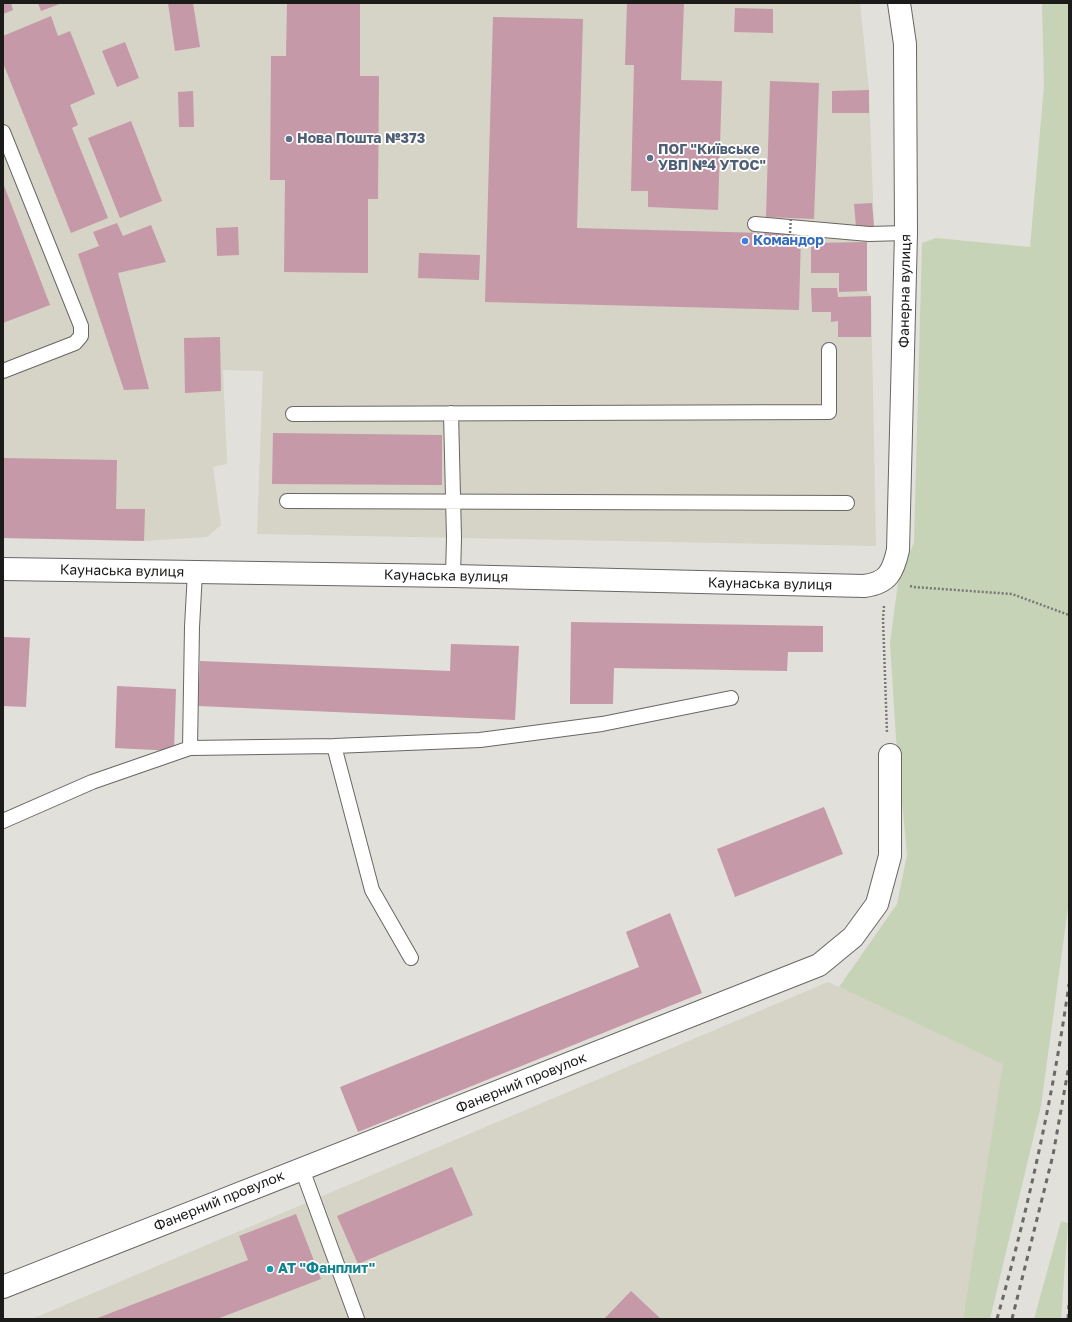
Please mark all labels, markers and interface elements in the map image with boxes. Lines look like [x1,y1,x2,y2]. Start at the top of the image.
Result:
place label: Нова Пошта №373 [297,131,425,147]
marker: Нова Пошта №373 [284,134,294,144]
place label: ПОГ "Київське УВП №4 УТОС" [658,142,766,174]
marker: ПОГ "Київське УВП №4 УТОС" [645,153,655,163]
place label: Командор [753,233,824,249]
street label: Фанерна вулиця [896,234,914,348]
marker: Командор [740,236,750,246]
street label: Каунаська вулиця [60,562,184,580]
street label: Каунаська вулиця [384,567,508,585]
street label: Каунаська вулиця [708,575,832,593]
street label: Фанерний провулок [453,1049,589,1117]
street label: Фанерний провулок [151,1167,287,1235]
place label: АТ "Фанплит" [278,1261,375,1277]
marker: АТ "Фанплит" [265,1264,275,1274]

